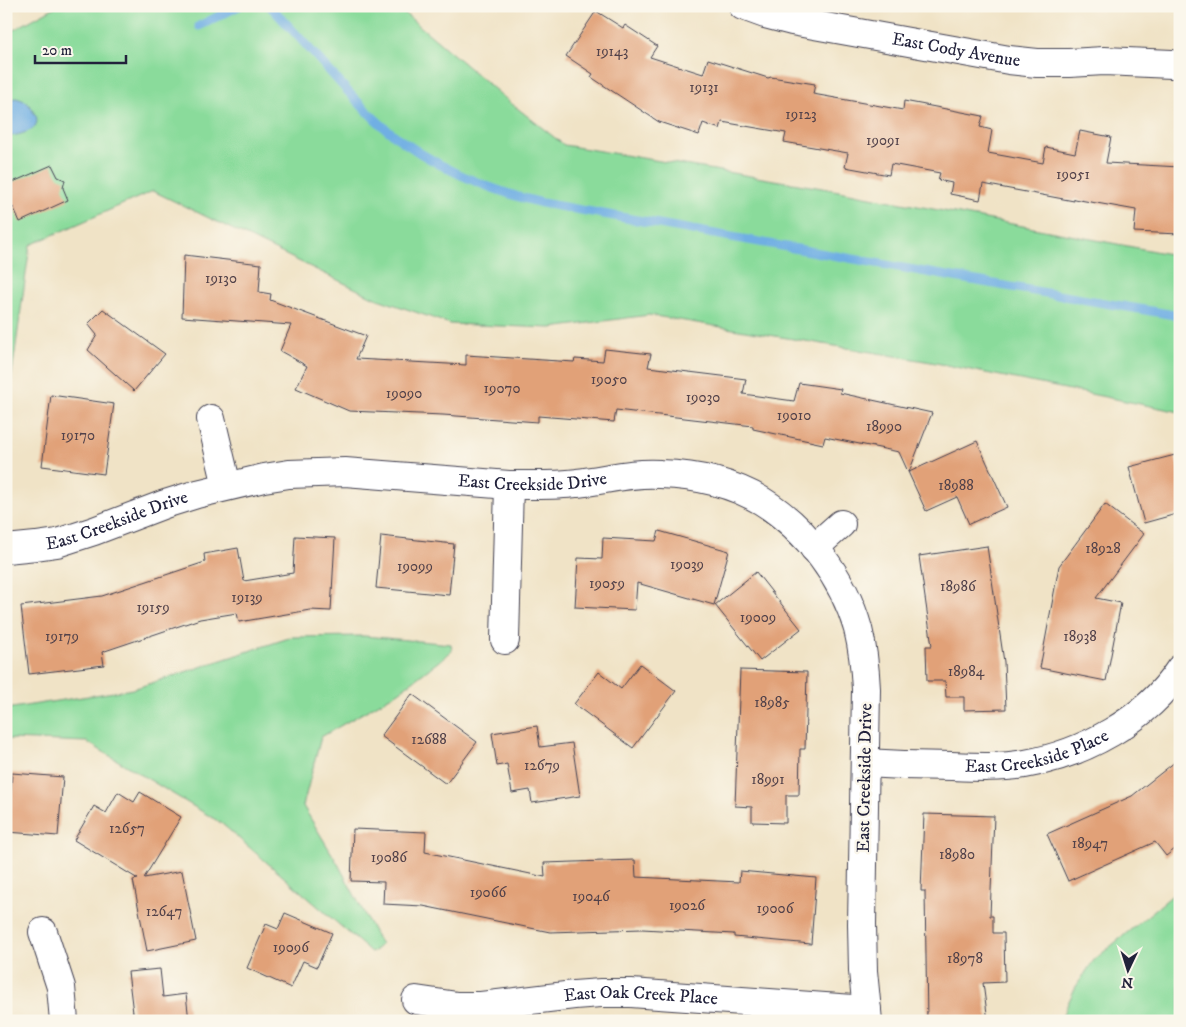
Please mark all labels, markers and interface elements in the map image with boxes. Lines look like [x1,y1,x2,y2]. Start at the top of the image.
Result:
street label: East Cody Avenue [890,28,1021,72]
scale bar [35,32,126,64]
text: 20 m [42,41,72,60]
house number: 19143 [596,42,628,61]
house number: 19131 [689,78,719,97]
house number: 19123 [785,105,817,124]
house number: 19091 [866,131,900,150]
house number: 19051 [1056,165,1090,184]
house number: 19130 [205,269,237,288]
house number: 19050 [591,370,627,389]
house number: 19070 [484,379,521,398]
house number: 19090 [386,384,422,403]
house number: 19030 [686,388,720,407]
house number: 19010 [777,406,811,425]
house number: 18990 [866,417,902,436]
house number: 19170 [61,426,95,445]
street label: East Creekside Drive [457,468,609,496]
house number: 18988 [938,476,974,495]
street label: East Creekside Drive [44,486,191,555]
house number: 18928 [1085,539,1121,558]
house number: 19039 [670,555,704,574]
house number: 19099 [397,557,433,576]
house number: 19059 [589,574,625,593]
house number: 18986 [940,577,977,596]
house number: 19139 [231,588,263,607]
house number: 19159 [136,598,170,617]
house number: 19009 [740,608,776,627]
house number: 19179 [45,627,79,646]
house number: 18938 [1063,627,1097,646]
house number: 18984 [948,662,985,681]
house number: 18985 [754,693,790,712]
street label: East Creekside Drive [853,703,877,853]
street label: East Creekside Place [964,725,1113,778]
house number: 12688 [411,730,447,749]
house number: 12679 [524,756,560,775]
house number: 18991 [751,770,785,789]
house number: 12657 [109,819,145,838]
house number: 18947 [1072,834,1108,853]
house number: 18980 [939,845,975,864]
house number: 19086 [371,848,408,867]
house number: 19066 [470,883,508,902]
house number: 19046 [572,887,611,906]
house number: 19026 [669,896,706,915]
house number: 19006 [757,899,795,918]
house number: 12647 [146,902,182,921]
house number: 19096 [273,938,310,957]
north arrow [1104,944,1154,994]
house number: 18978 [947,949,983,968]
text: N [1120,973,1134,991]
street label: East Oak Creek Place [563,982,719,1010]

